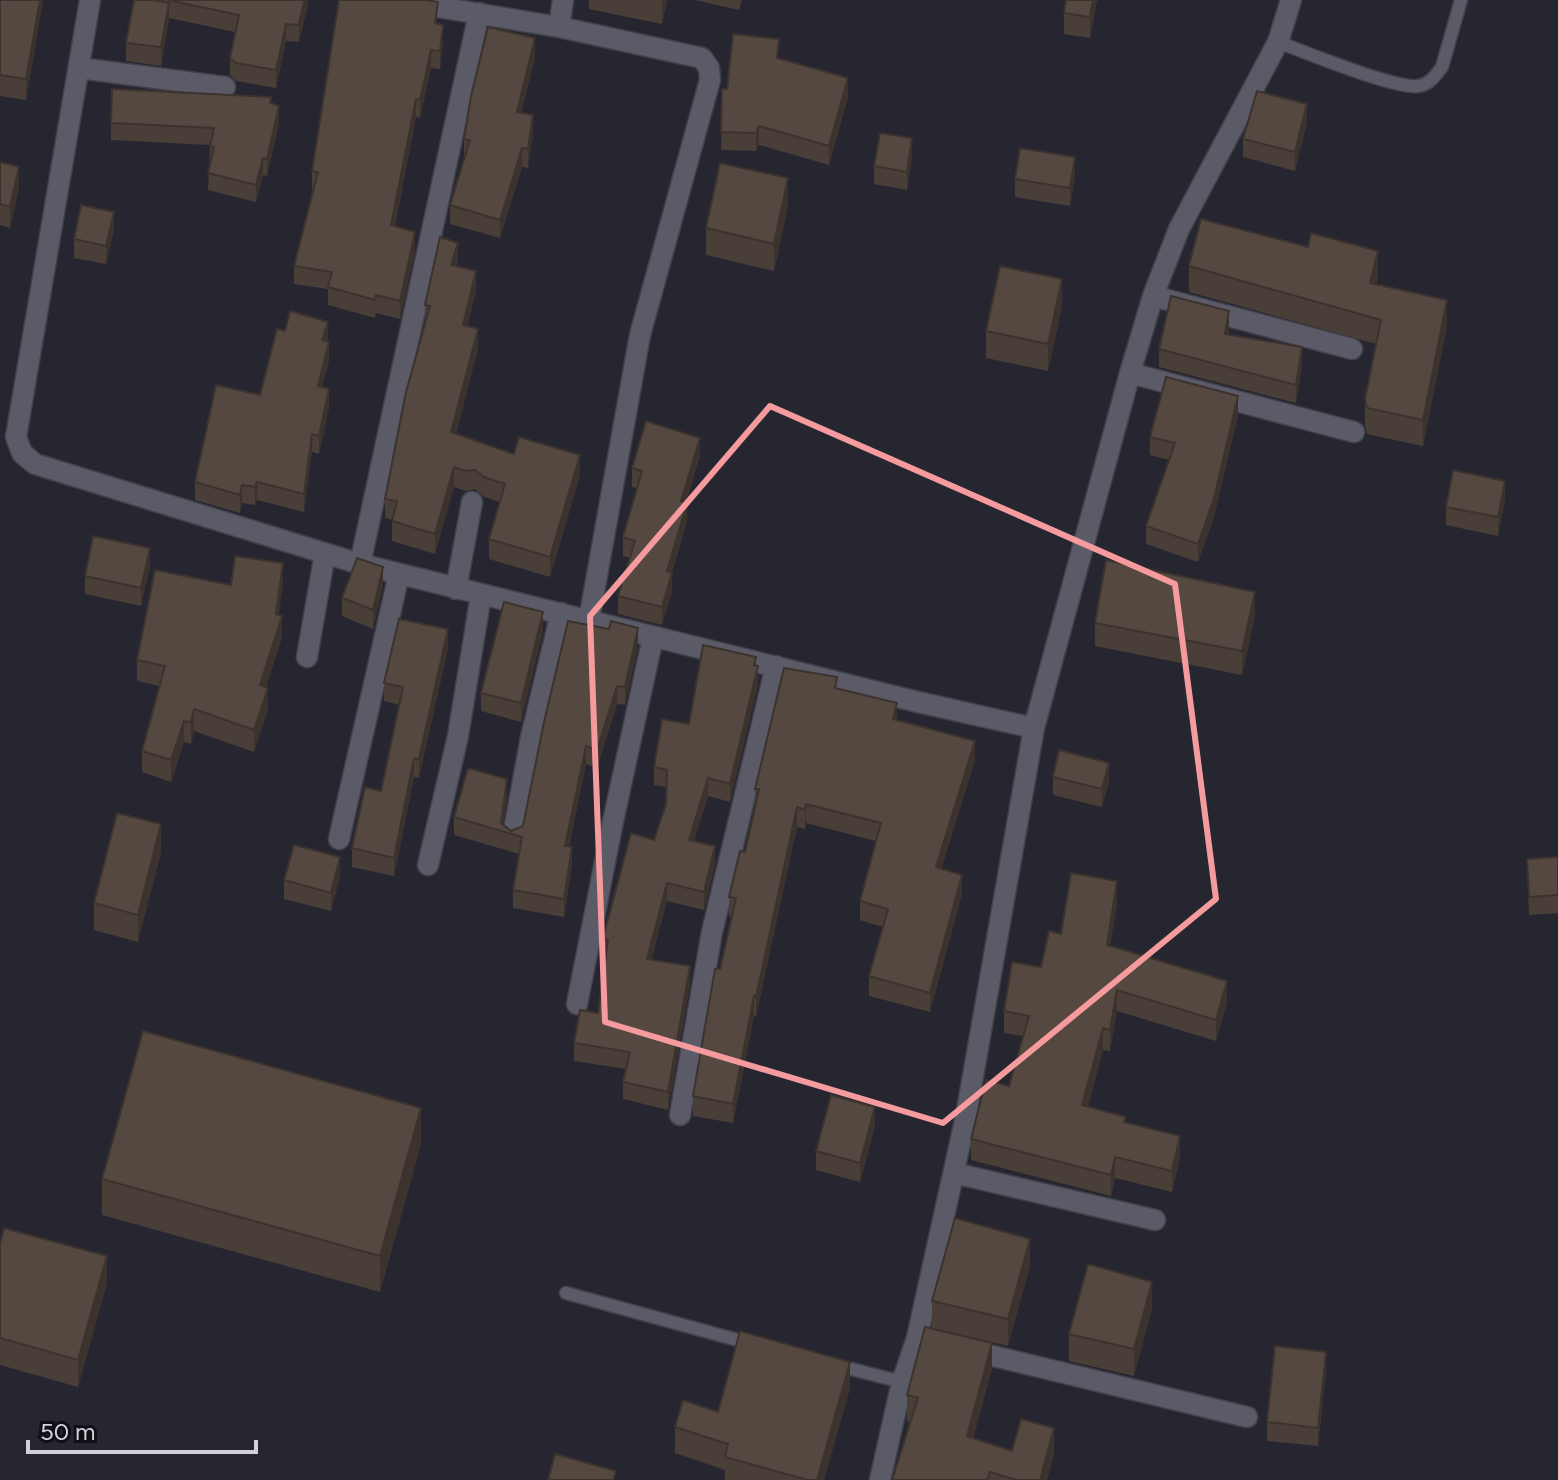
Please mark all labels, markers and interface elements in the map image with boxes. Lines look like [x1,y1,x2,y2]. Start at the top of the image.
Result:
scale bar [28,1404,256,1454]
text: 50 m [40,1417,96,1446]

